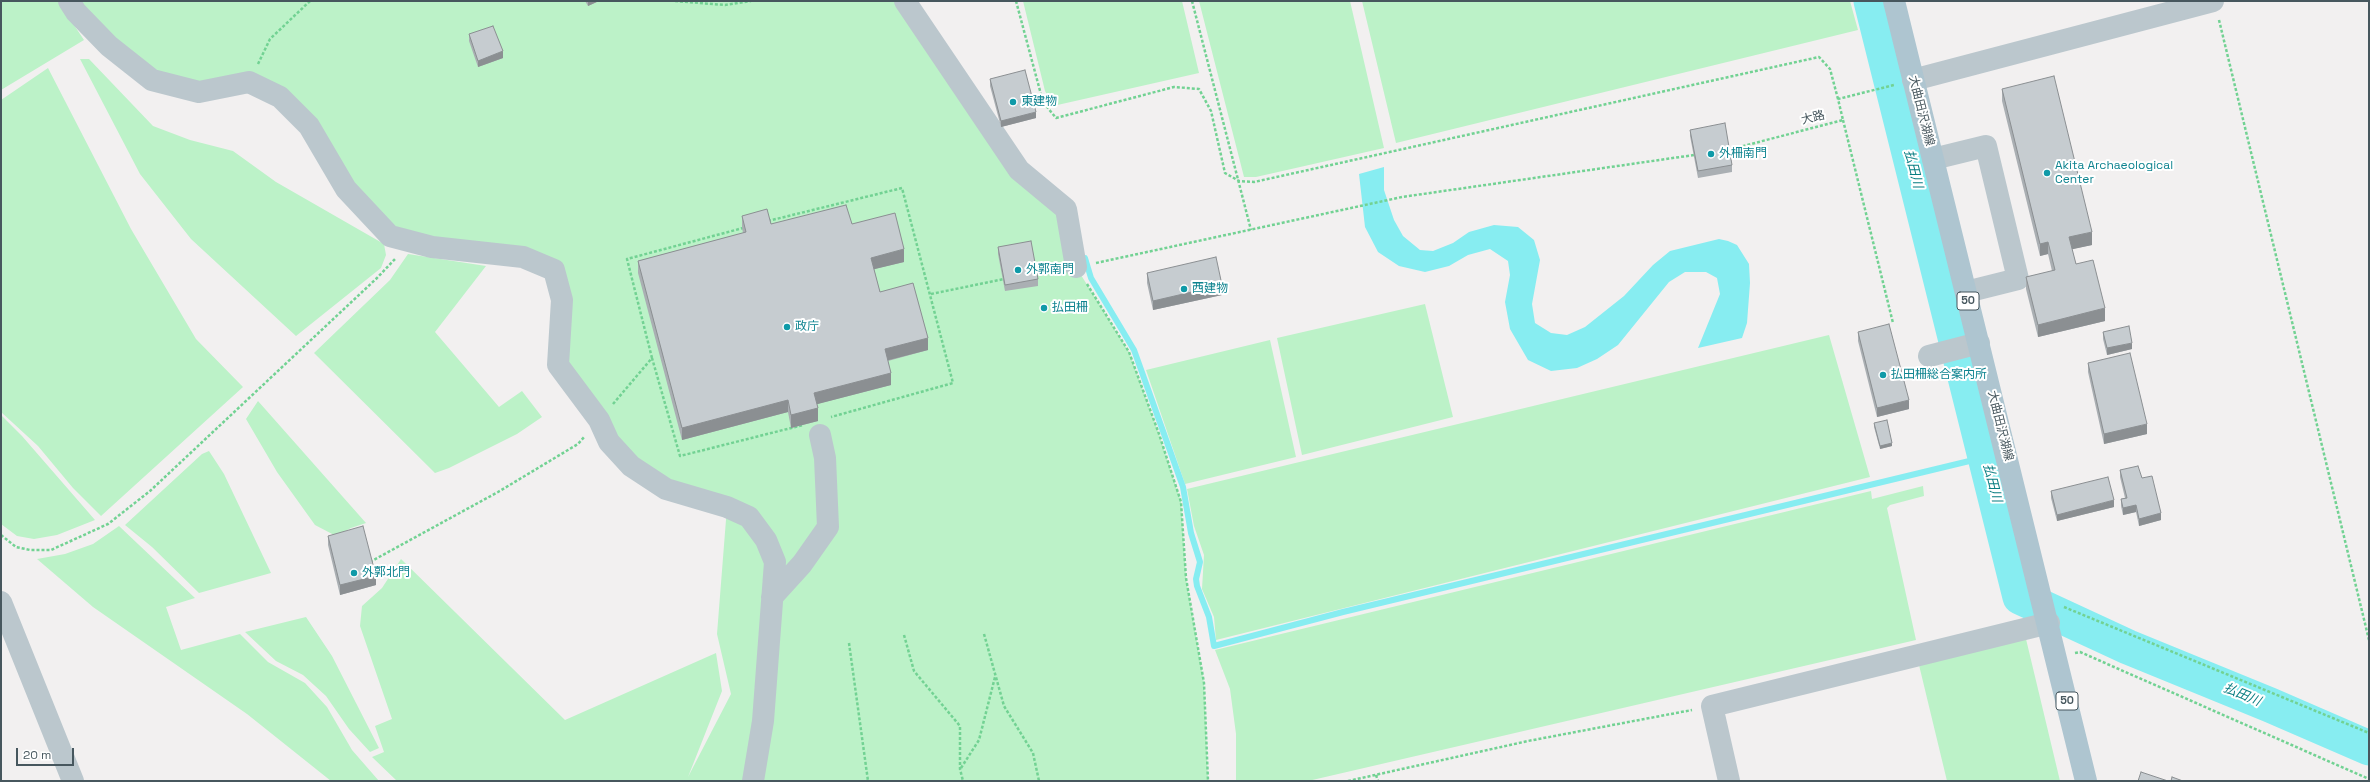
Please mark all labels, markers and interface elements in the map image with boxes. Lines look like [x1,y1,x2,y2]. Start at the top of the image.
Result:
street label: 大曲田沢湖線 [1905,74,1937,148]
place label: 東建物 [1021,95,1057,109]
marker: 東建物 [1008,97,1018,107]
street label: 大路 [1800,108,1826,128]
place label: 外柵南門 [1719,147,1767,161]
water label: 払田川 [1901,148,1925,190]
marker: 外柵南門 [1706,149,1716,159]
place label: Akita Archaeological Center [2055,159,2173,187]
marker: Akita Archaeological Center [2042,168,2052,178]
place label: 外郭南門 [1026,263,1074,277]
marker: 外郭南門 [1013,265,1023,275]
place label: 西建物 [1192,282,1228,296]
marker: 西建物 [1179,284,1189,294]
road number: 50 [1957,292,1979,310]
place label: 払田柵 [1052,301,1088,315]
marker: 払田柵 [1039,303,1049,313]
place label: 政庁 [795,320,819,334]
marker: 政庁 [782,322,792,332]
place label: 払田柵総合案内所 [1891,368,1987,382]
marker: 払田柵総合案内所 [1878,370,1888,380]
street label: 大曲田沢湖線 [1984,389,2016,463]
water label: 払田川 [1980,462,2004,504]
place label: 外郭北門 [362,566,410,580]
marker: 外郭北門 [349,568,359,578]
water label: 払田川 [2221,680,2263,710]
road number: 50 [2056,692,2078,710]
scale bar [18,740,76,766]
text: 20 m [23,747,51,763]

